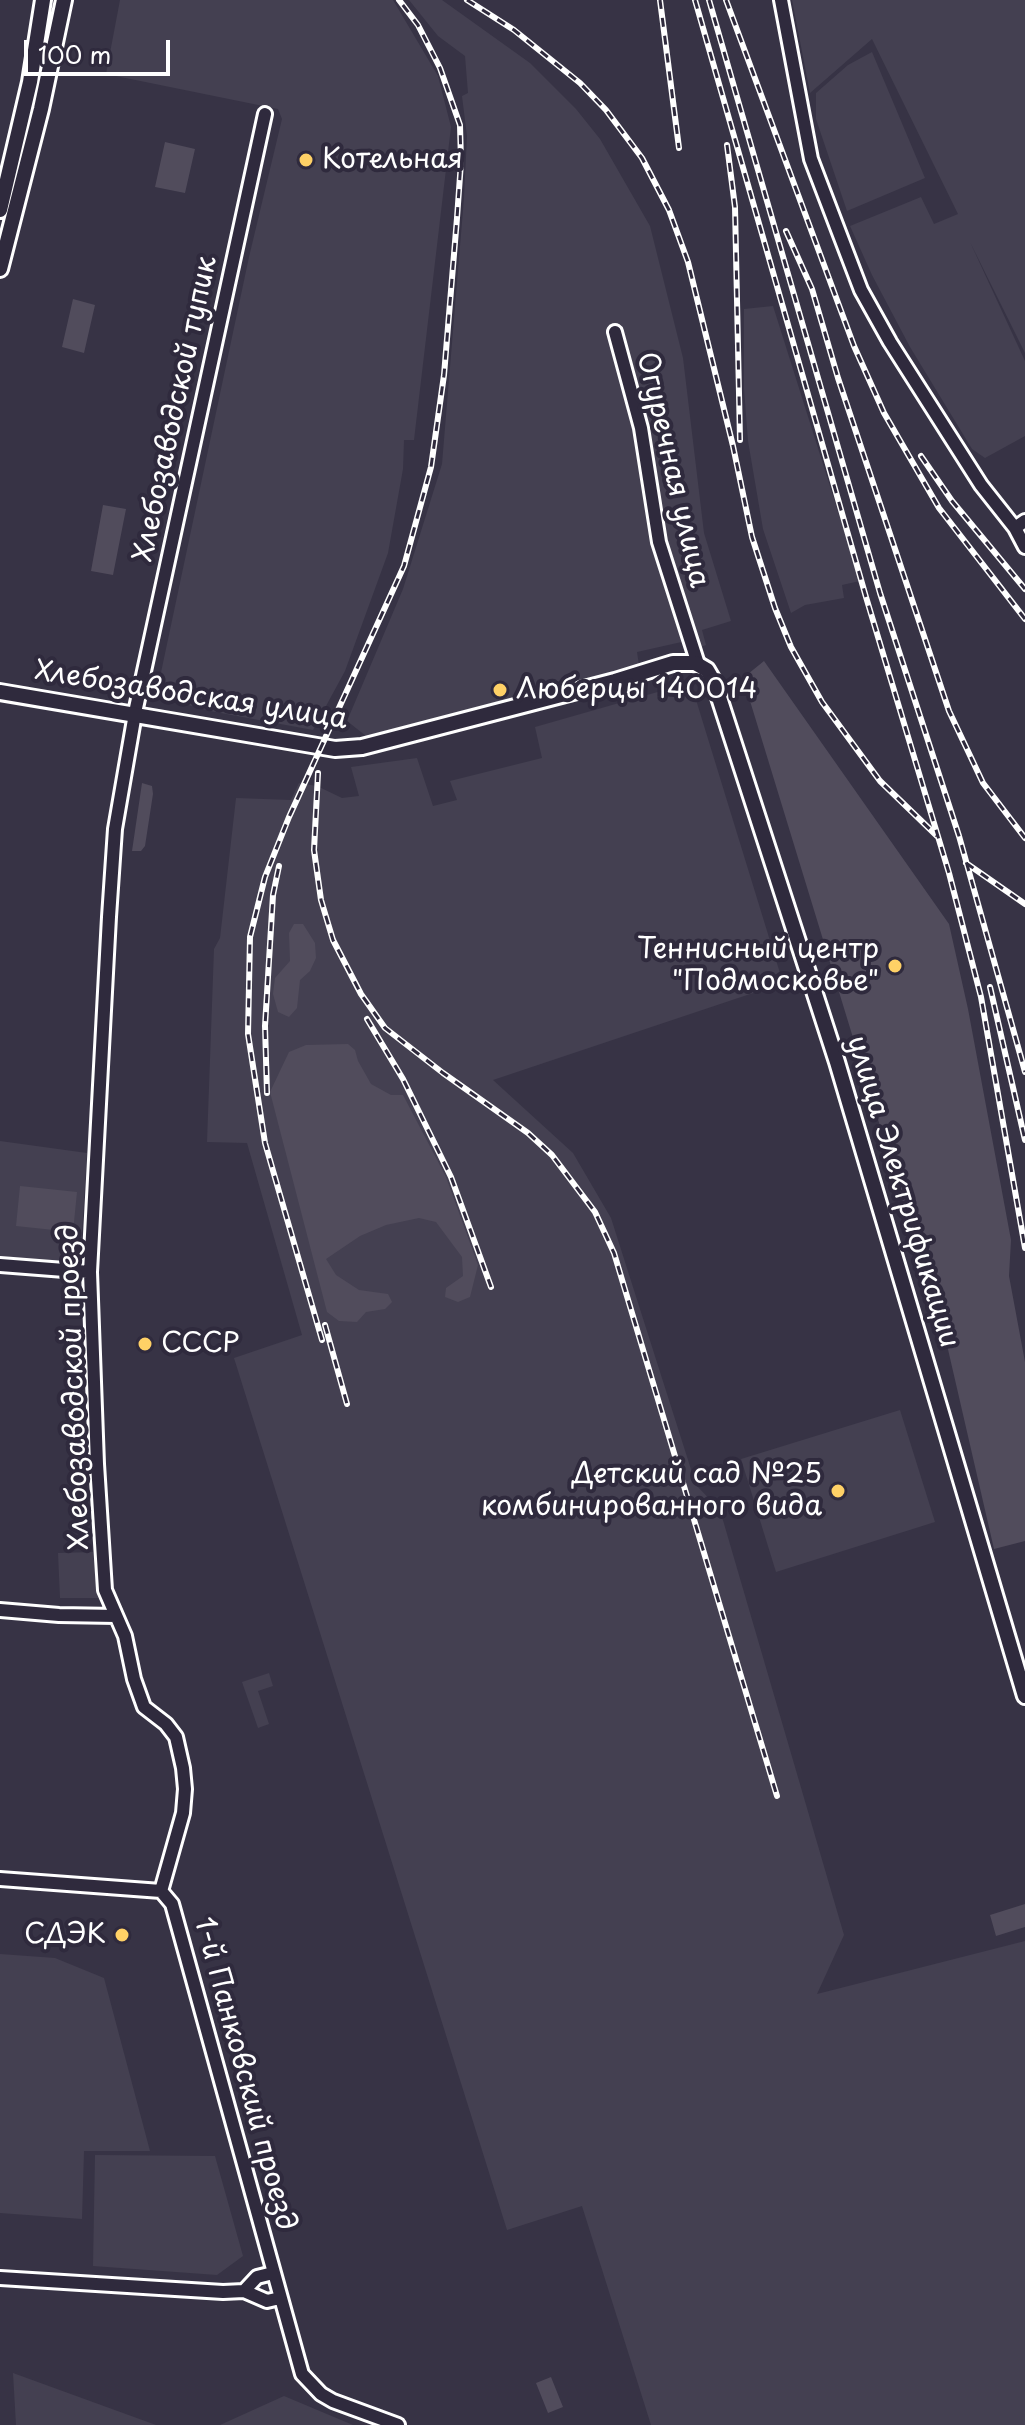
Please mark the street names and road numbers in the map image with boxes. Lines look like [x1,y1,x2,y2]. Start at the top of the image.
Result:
street label: Хлебозаводской тупик [127,253,225,565]
street label: Огуречная улица [629,349,715,591]
street label: Хлебозаводская улица [32,655,350,737]
street label: улица Электрификации [839,1032,965,1352]
street label: Хлебозаводской проезд [53,1223,97,1551]
street label: 1-й Панковский проезд [186,1914,302,2234]

